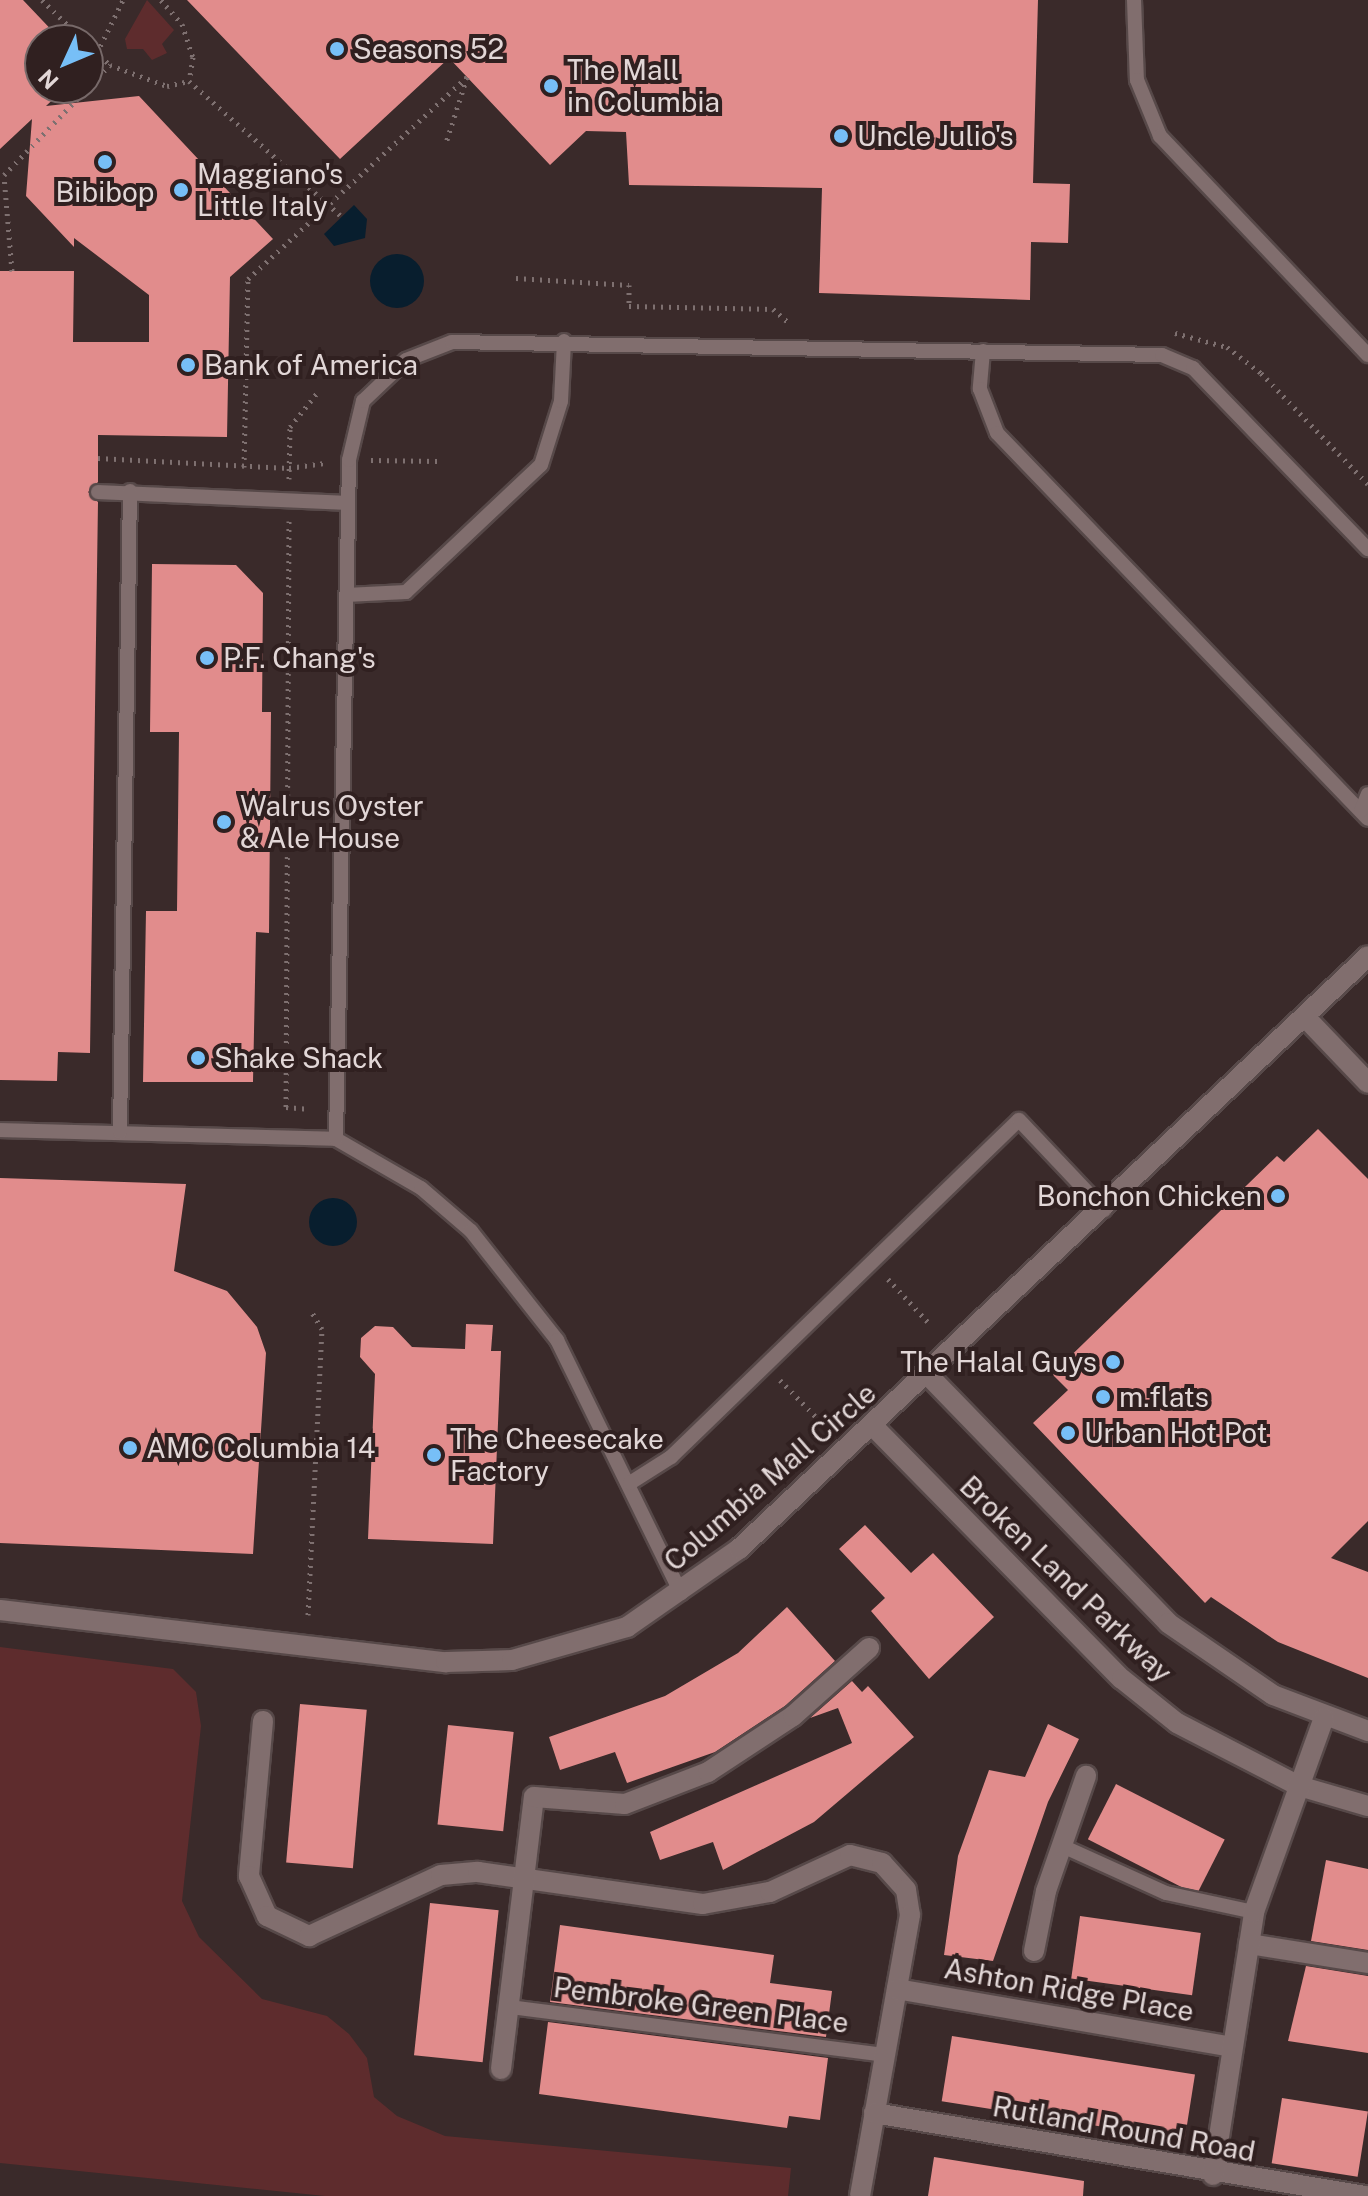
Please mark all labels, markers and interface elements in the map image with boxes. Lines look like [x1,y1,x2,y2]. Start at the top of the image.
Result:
north arrow [24,24,104,104]
place label: Seasons 52 [353,32,504,66]
marker: Seasons 52 [328,40,346,58]
place label: The Mall in Columbia [567,53,720,119]
text: N [33,64,64,95]
marker: The Mall in Columbia [542,77,560,95]
place label: Uncle Julio's [857,119,1014,153]
marker: Uncle Julio's [832,127,850,145]
marker: Bibibop [96,153,114,171]
place label: Maggiano's Little Italy [197,157,343,223]
place label: Bibibop [56,175,154,209]
marker: Maggiano's Little Italy [172,181,190,199]
place label: Bank of America [204,348,418,382]
marker: Bank of America [179,356,197,374]
place label: P.F. Chang's [223,641,376,675]
marker: P.F. Chang's [198,649,216,667]
place label: Walrus Oyster & Ale House [240,789,424,855]
marker: Walrus Oyster & Ale House [215,813,233,831]
place label: Shake Shack [214,1041,383,1075]
marker: Shake Shack [189,1049,207,1067]
place label: Bonchon Chicken [1037,1179,1262,1213]
marker: Bonchon Chicken [1269,1187,1287,1205]
place label: The Halal Guys [900,1345,1097,1379]
marker: The Halal Guys [1104,1353,1122,1371]
street label: Columbia Mall Circle [657,1376,883,1578]
place label: m.flats [1119,1380,1209,1414]
marker: m.flats [1094,1388,1112,1406]
place label: Urban Hot Pot [1084,1416,1267,1450]
place label: The Cheesecake Factory [450,1422,664,1488]
marker: Urban Hot Pot [1059,1424,1077,1442]
place label: AMC Columbia 14 [146,1431,375,1465]
marker: AMC Columbia 14 [121,1439,139,1457]
marker: The Cheesecake Factory [425,1446,443,1464]
street label: Broken Land Parkway [953,1469,1179,1689]
street label: Ashton Ridge Place [941,1951,1197,2029]
street label: Pembroke Green Place [551,1970,851,2040]
street label: Rutland Round Road [990,2089,1258,2169]

